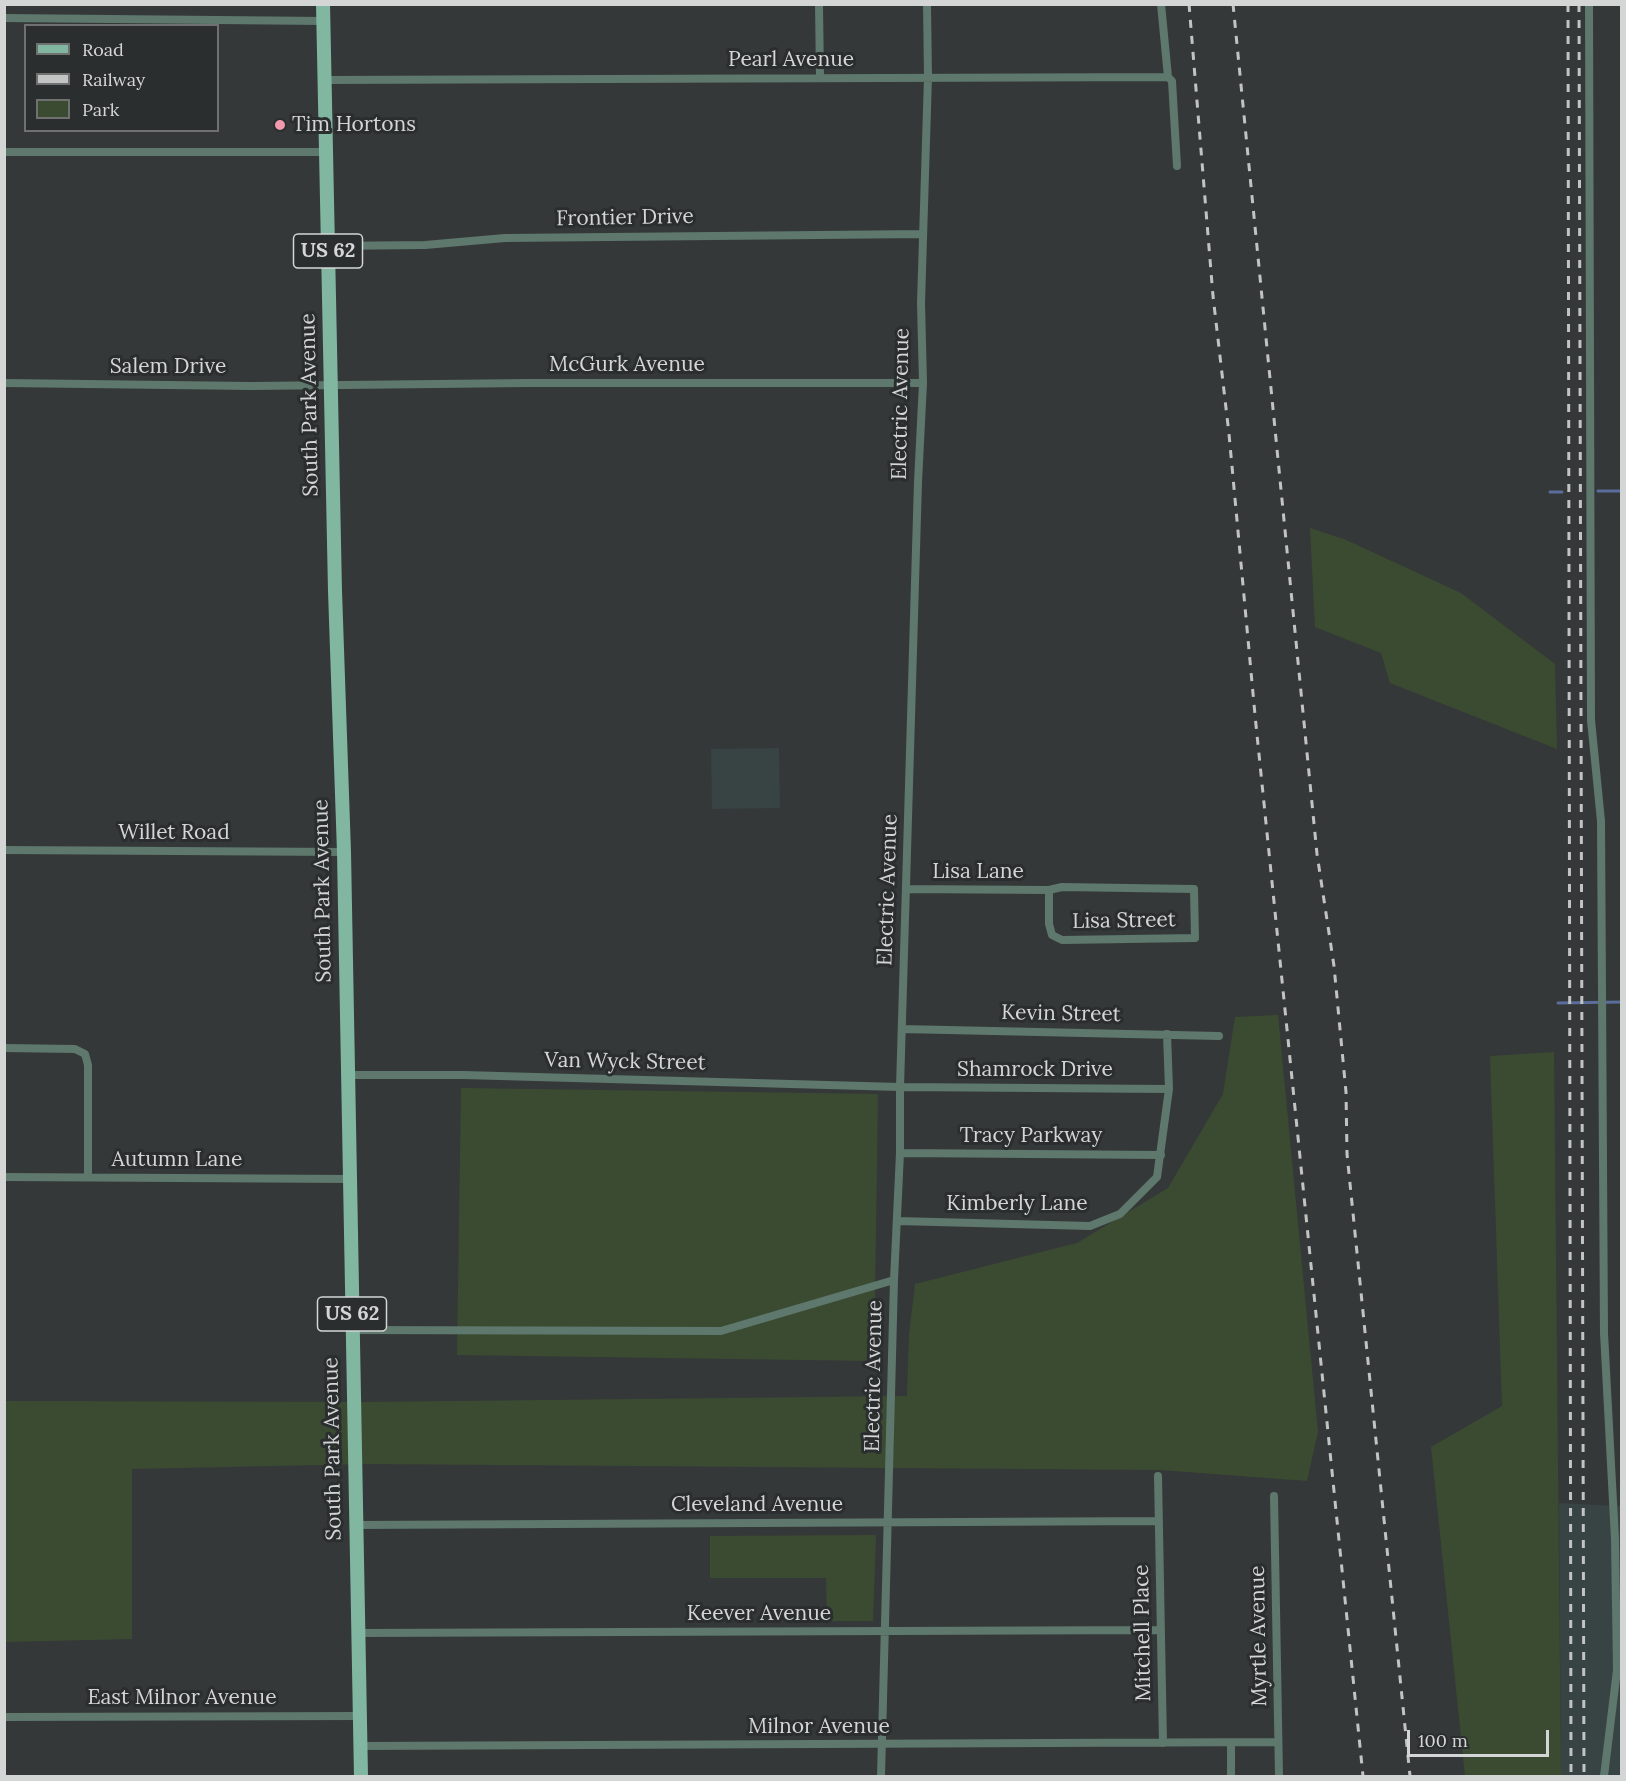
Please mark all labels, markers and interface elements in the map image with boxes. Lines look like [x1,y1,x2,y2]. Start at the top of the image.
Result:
legend [24,24,219,132]
text: Road [82,38,124,61]
street label: Pearl Avenue [728,47,854,73]
text: Railway [82,68,145,91]
text: Park [82,98,119,121]
place label: Tim Hortons [292,112,416,138]
marker: Tim Hortons [273,118,287,132]
street label: Frontier Drive [556,204,694,232]
road number: US 62 [294,234,362,268]
street label: South Park Avenue [296,313,324,497]
street label: Electric Avenue [887,328,915,480]
street label: McGurk Avenue [549,352,705,378]
street label: Salem Drive [110,354,226,380]
street label: South Park Avenue [309,799,337,983]
street label: Electric Avenue [873,814,903,966]
street label: Willet Road [118,820,230,846]
street label: Lisa Lane [932,859,1024,885]
street label: Lisa Street [1072,907,1176,935]
street label: Kevin Street [1001,1000,1121,1028]
street label: Van Wyck Street [544,1048,706,1076]
street label: Shamrock Drive [957,1057,1113,1083]
street label: Tracy Parkway [960,1123,1102,1149]
street label: Autumn Lane [112,1147,242,1173]
street label: Kimberly Lane [946,1191,1088,1217]
road number: US 62 [318,1297,386,1331]
street label: Electric Avenue [860,1300,888,1452]
street label: South Park Avenue [319,1357,347,1541]
street label: Cleveland Avenue [671,1492,843,1518]
street label: Mitchell Place [1129,1564,1157,1702]
street label: Myrtle Avenue [1245,1565,1273,1707]
street label: Keever Avenue [687,1601,831,1627]
street label: East Milnor Avenue [87,1685,277,1711]
street label: Milnor Avenue [748,1714,890,1740]
scale bar [1410,1718,1552,1756]
text: 100 m [1418,1729,1468,1752]

